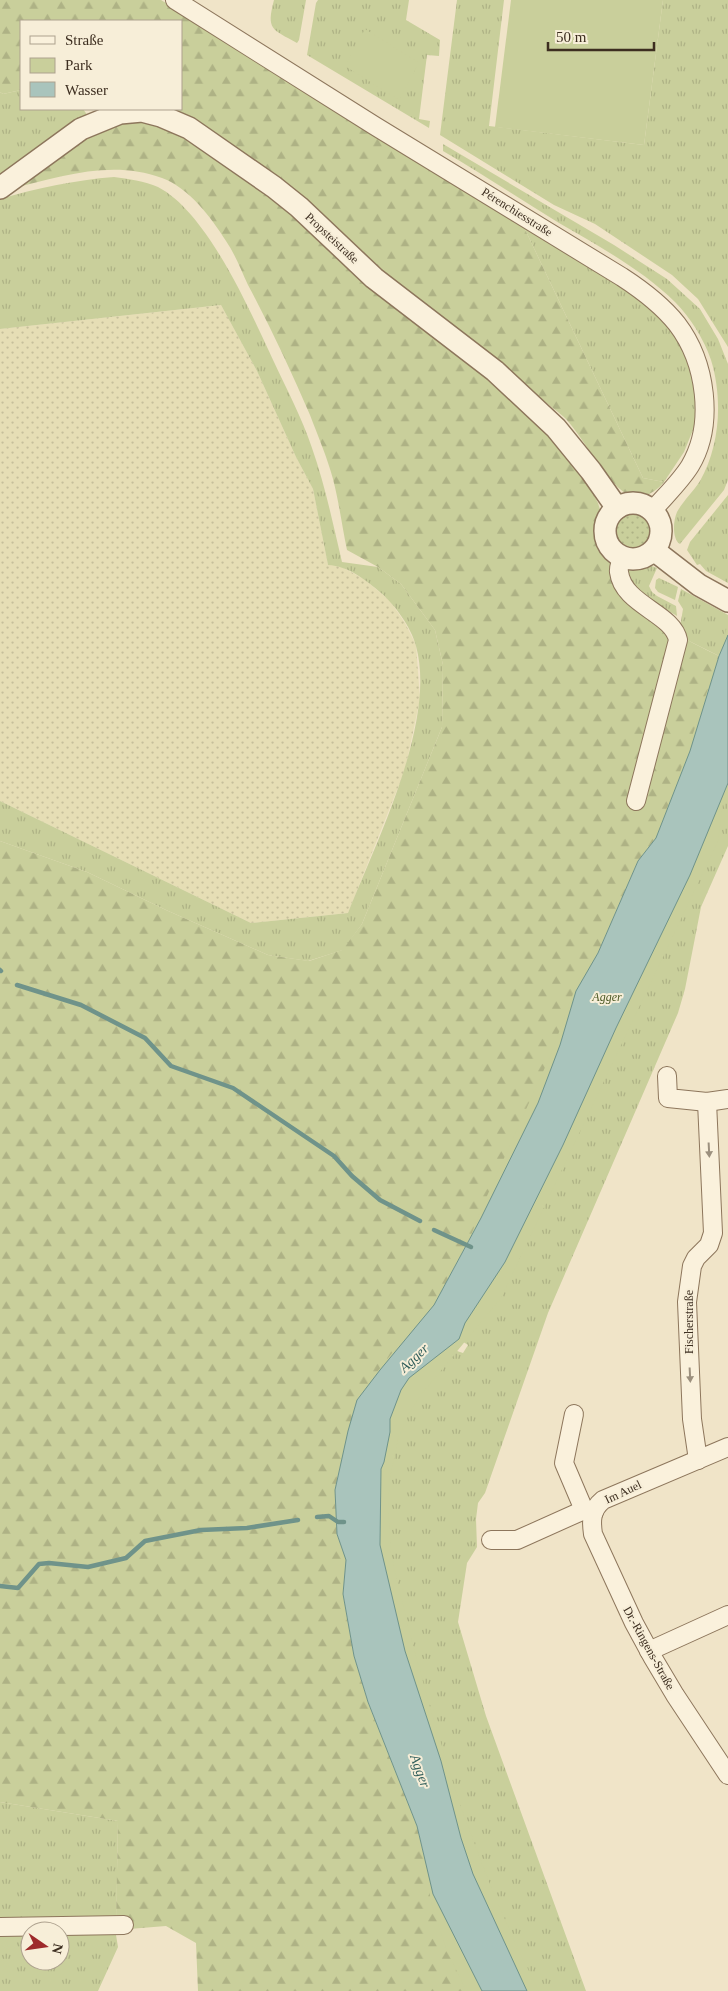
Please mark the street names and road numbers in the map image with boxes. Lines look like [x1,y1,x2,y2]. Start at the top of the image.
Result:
street label: Pérenchiesstraße [479,185,555,239]
street label: Propsteistraße [302,210,362,266]
street label: Fischerstraße [682,1290,696,1354]
street label: Im Auel [602,1477,644,1507]
street label: Dr.-Ringens-Straße [620,1604,678,1692]

